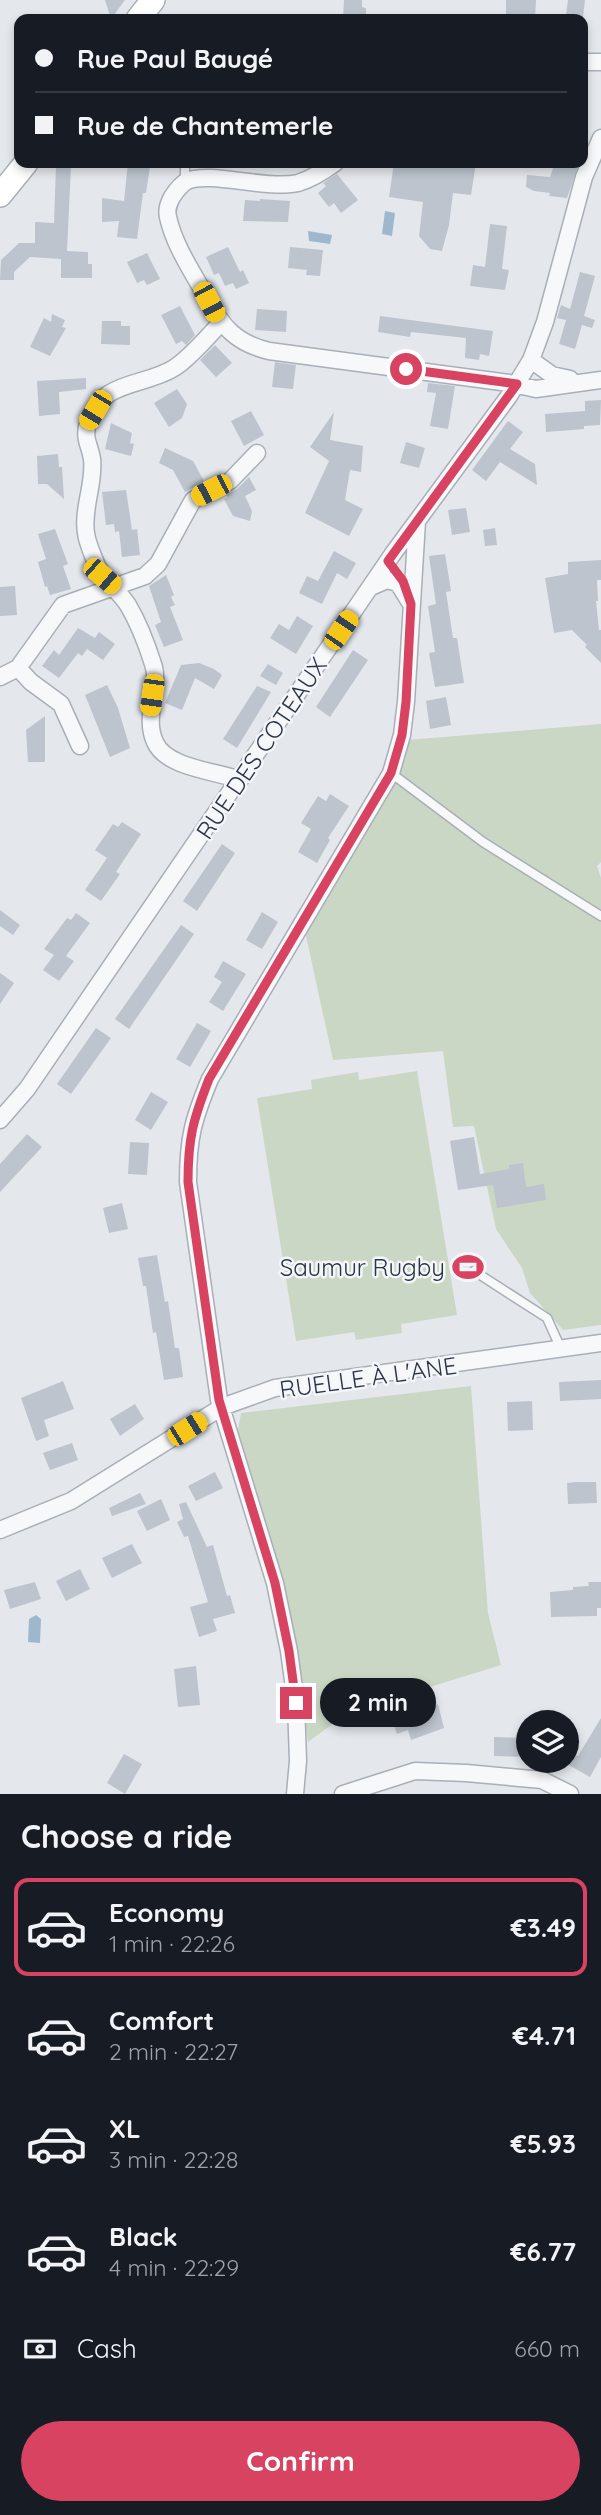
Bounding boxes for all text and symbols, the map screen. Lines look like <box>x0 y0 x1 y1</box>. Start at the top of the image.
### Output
text: Rue Paul Baugé <box>77 42 273 75</box>
text: Rue de Chantemerle <box>77 109 333 142</box>
car <box>190 279 229 325</box>
route start <box>390 353 422 385</box>
car <box>76 387 115 433</box>
car <box>188 471 235 509</box>
car <box>80 554 125 598</box>
car <box>321 607 362 653</box>
street label: RUE DES COTEAUX <box>189 651 333 845</box>
car <box>139 673 166 717</box>
sports icon: Saumur Rugby <box>451 1250 485 1284</box>
place label: Saumur Rugby <box>280 1252 445 1282</box>
street label: RUELLE À L'ANE <box>278 1350 458 1404</box>
car <box>164 1409 211 1449</box>
callout: 2 min <box>320 1678 436 1728</box>
route end <box>280 1687 312 1719</box>
text: 2 min <box>348 1688 408 1717</box>
map controls <box>516 1710 579 1773</box>
button: layers <box>516 1710 579 1773</box>
text: Choose a ride <box>21 1816 233 1856</box>
icon: car <box>25 1896 88 1959</box>
text: Economy <box>109 1896 224 1929</box>
text: €3.49 <box>511 1911 576 1944</box>
text: 1 min · 22:26 <box>109 1929 235 1958</box>
icon: car <box>25 2004 88 2067</box>
text: Comfort <box>109 2004 214 2037</box>
text: €4.71 <box>513 2019 576 2052</box>
text: 2 min · 22:27 <box>109 2037 238 2066</box>
icon: car <box>25 2112 88 2175</box>
text: XL <box>109 2112 141 2145</box>
text: €5.93 <box>511 2127 576 2160</box>
text: 3 min · 22:28 <box>109 2145 239 2174</box>
icon: car <box>25 2220 88 2283</box>
text: Black <box>109 2220 178 2253</box>
text: €6.77 <box>510 2235 576 2268</box>
text: 4 min · 22:29 <box>109 2253 239 2282</box>
icon: cash <box>21 2330 59 2368</box>
text: Cash <box>77 2332 137 2365</box>
text: 660 m <box>514 2334 580 2363</box>
button: Confirm <box>21 2421 580 2501</box>

